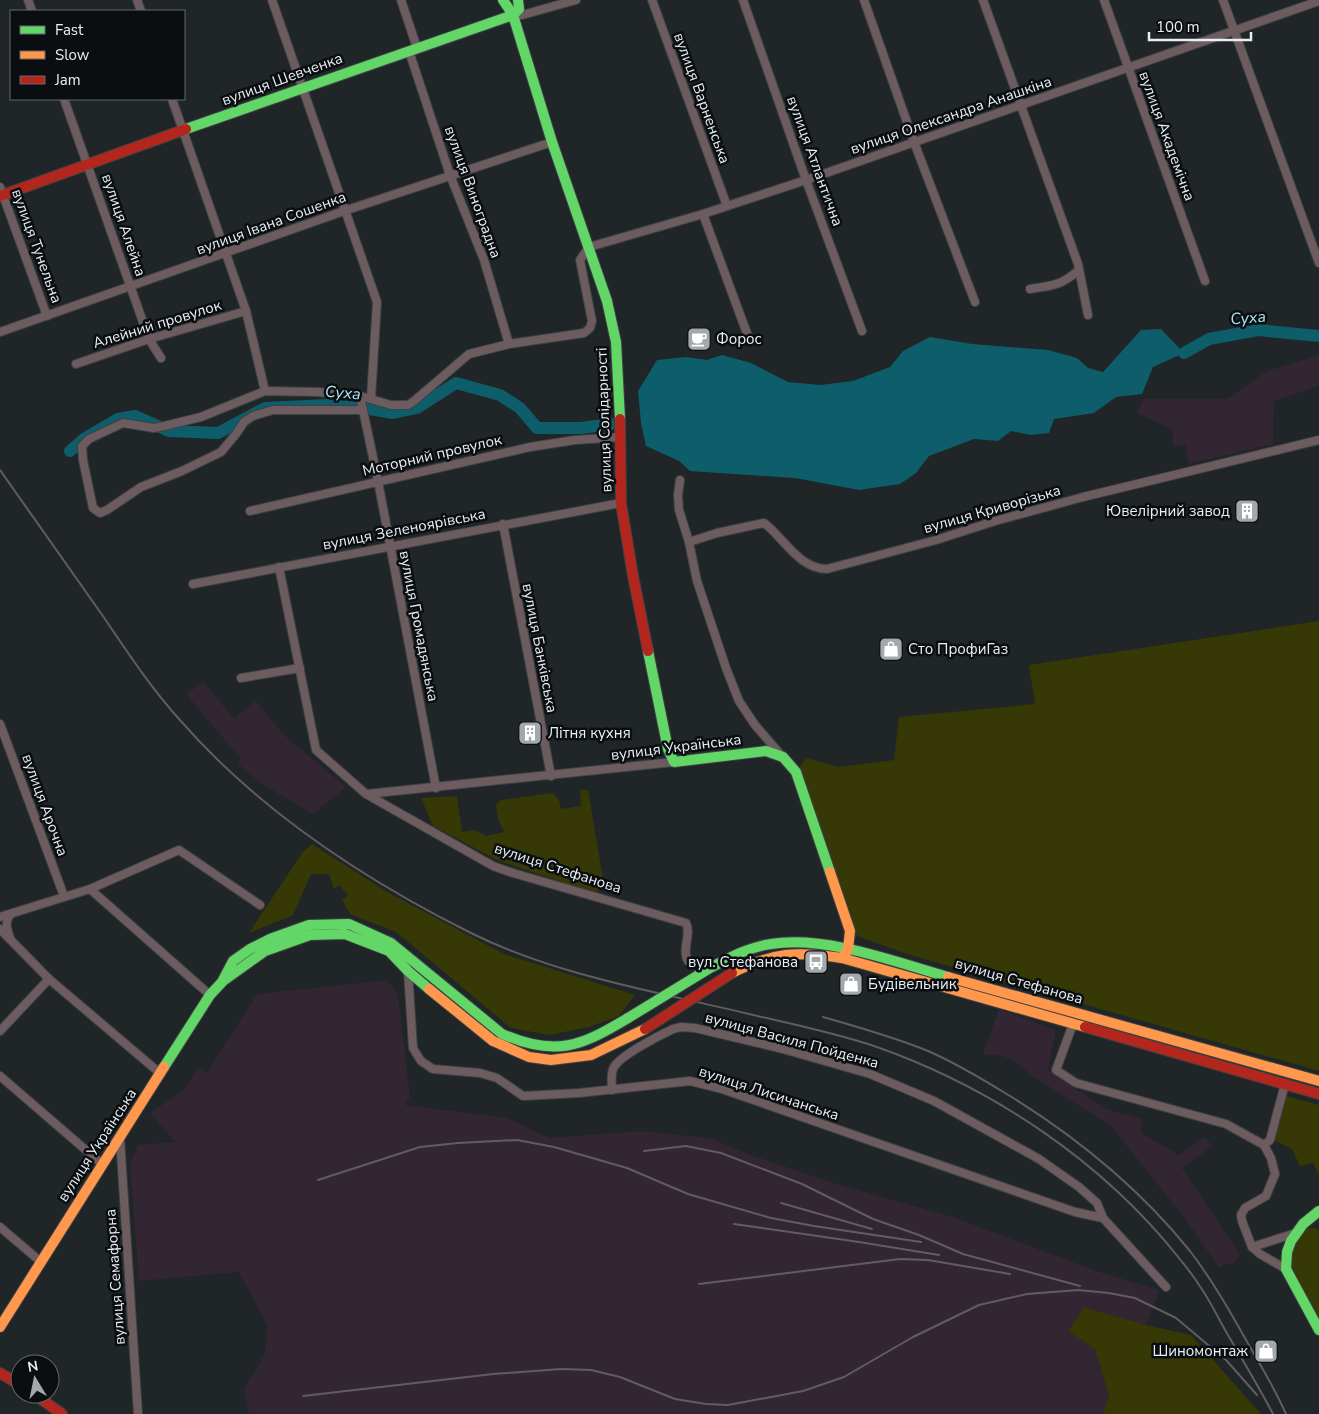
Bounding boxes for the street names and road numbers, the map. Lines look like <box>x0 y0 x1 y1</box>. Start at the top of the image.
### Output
street label: вулиця Варненська <box>669 30 735 166</box>
street label: вулиця Шевченка <box>219 48 345 110</box>
street label: вулиця Академічна <box>1134 68 1200 204</box>
street label: вулиця Олександра Анашкіна <box>848 71 1054 159</box>
street label: вулиця Атлантична <box>782 93 848 229</box>
street label: вулиця Виноградна <box>440 123 506 261</box>
street label: вулиця Алейна <box>97 171 151 279</box>
street label: вулиця Тунельна <box>7 186 67 306</box>
street label: вулиця Івана Сошенка <box>193 187 349 259</box>
street label: Алейний провулок <box>90 295 224 353</box>
street label: вулиця Солідарності <box>591 347 617 493</box>
street label: Моторний провулок <box>360 429 504 481</box>
street label: вулиця Криворізька <box>921 480 1063 538</box>
street label: вулиця Зеленоярівська <box>321 503 487 555</box>
street label: вулиця Громадянська <box>395 549 443 703</box>
street label: вулиця Банківська <box>518 582 562 714</box>
street label: вулиця Українська <box>610 729 742 765</box>
street label: вулиця Арочна <box>17 751 73 859</box>
street label: вулиця Стефанова <box>492 838 624 898</box>
street label: вулиця Стефанова <box>953 953 1085 1009</box>
street label: вулиця Василя Пойденка <box>703 1007 881 1073</box>
street label: вулиця Лисичанська <box>697 1061 841 1125</box>
street label: вулиця Українська <box>53 1085 141 1205</box>
street label: вулиця Семафорна <box>100 1208 130 1346</box>

